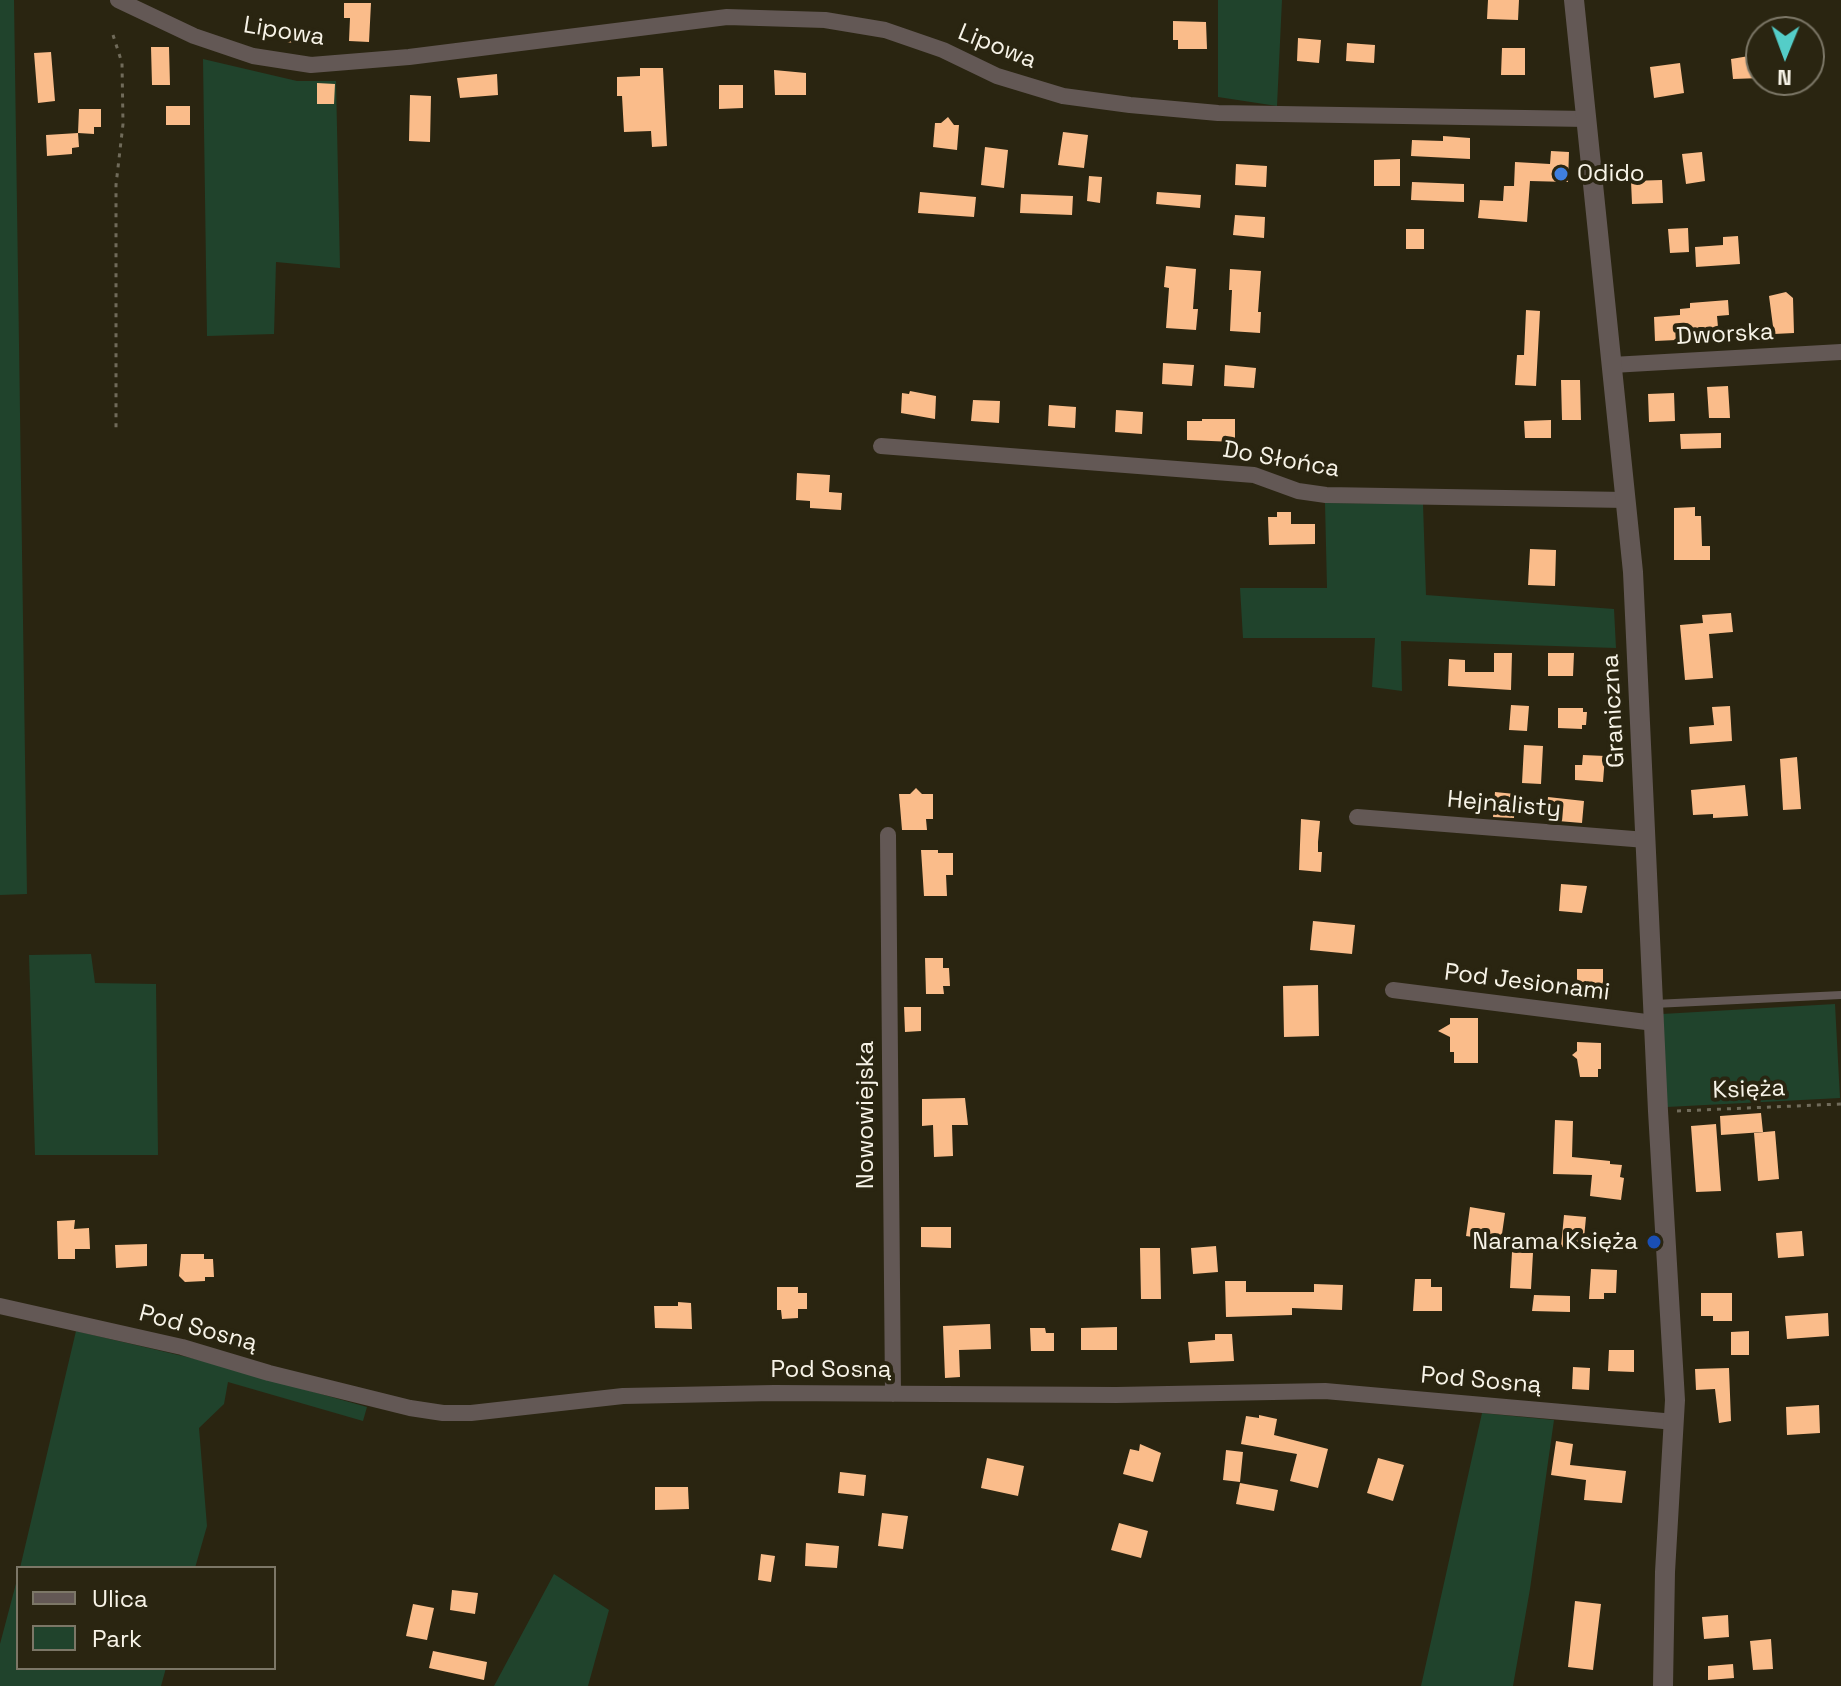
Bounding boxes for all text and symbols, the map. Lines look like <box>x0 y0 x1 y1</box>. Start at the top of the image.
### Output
street label: Lipowa <box>241 11 327 53</box>
north arrow <box>1745 16 1825 96</box>
street label: Lipowa <box>954 18 1040 76</box>
text: N <box>1777 64 1792 92</box>
place label: Odido <box>1577 160 1645 188</box>
marker: Odido <box>1552 165 1570 183</box>
street label: Dworska <box>1675 318 1775 352</box>
street label: Do Słońca <box>1220 436 1342 484</box>
street label: Graniczna <box>1597 653 1631 769</box>
street label: Hejnalisty <box>1446 786 1562 824</box>
street label: Pod Jesionami <box>1443 959 1611 1007</box>
street label: Nowowiejska <box>852 1041 880 1189</box>
street label: Księża <box>1712 1074 1786 1106</box>
place label: Narama Księża <box>1472 1228 1638 1256</box>
marker: Narama Księża <box>1645 1233 1663 1251</box>
street label: Pod Sosną <box>136 1299 260 1359</box>
street label: Pod Sosną <box>770 1356 892 1384</box>
street label: Pod Sosną <box>1419 1361 1543 1401</box>
legend <box>16 1566 276 1670</box>
text: Ulica <box>92 1583 148 1614</box>
text: Park <box>92 1623 142 1654</box>

